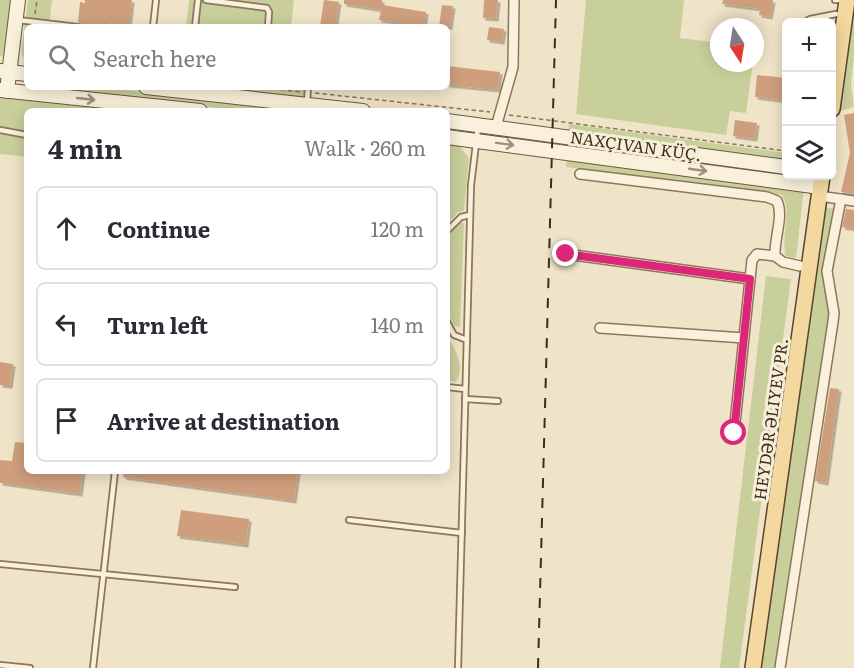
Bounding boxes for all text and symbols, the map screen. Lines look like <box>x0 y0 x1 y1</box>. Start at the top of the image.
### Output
north arrow <box>710 18 764 72</box>
map controls <box>782 18 836 180</box>
button: + <box>782 18 836 72</box>
search box <box>24 24 450 90</box>
icon: search <box>45 41 78 74</box>
text: Search here <box>93 41 216 74</box>
button: − <box>782 72 836 126</box>
one-way arrow <box>76 94 96 105</box>
street label: NAXÇIVAN KÜÇ. <box>569 124 703 166</box>
button: layers <box>782 126 836 180</box>
text: 4 min <box>48 128 122 167</box>
text: Walk · 260 m <box>304 132 426 162</box>
one-way arrow <box>495 139 514 150</box>
one-way arrow <box>688 165 708 176</box>
icon: ahead <box>50 212 83 245</box>
text: Continue <box>107 212 210 245</box>
text: 120 m <box>371 213 424 243</box>
route end <box>552 240 578 266</box>
icon: left <box>50 308 83 341</box>
text: Turn left <box>107 308 208 341</box>
text: 140 m <box>371 309 424 339</box>
street label: HEYDƏR ƏLIYEV PR. <box>747 336 793 502</box>
icon: arrive <box>50 404 83 437</box>
text: Arrive at destination <box>107 404 340 437</box>
route start <box>720 419 746 445</box>

